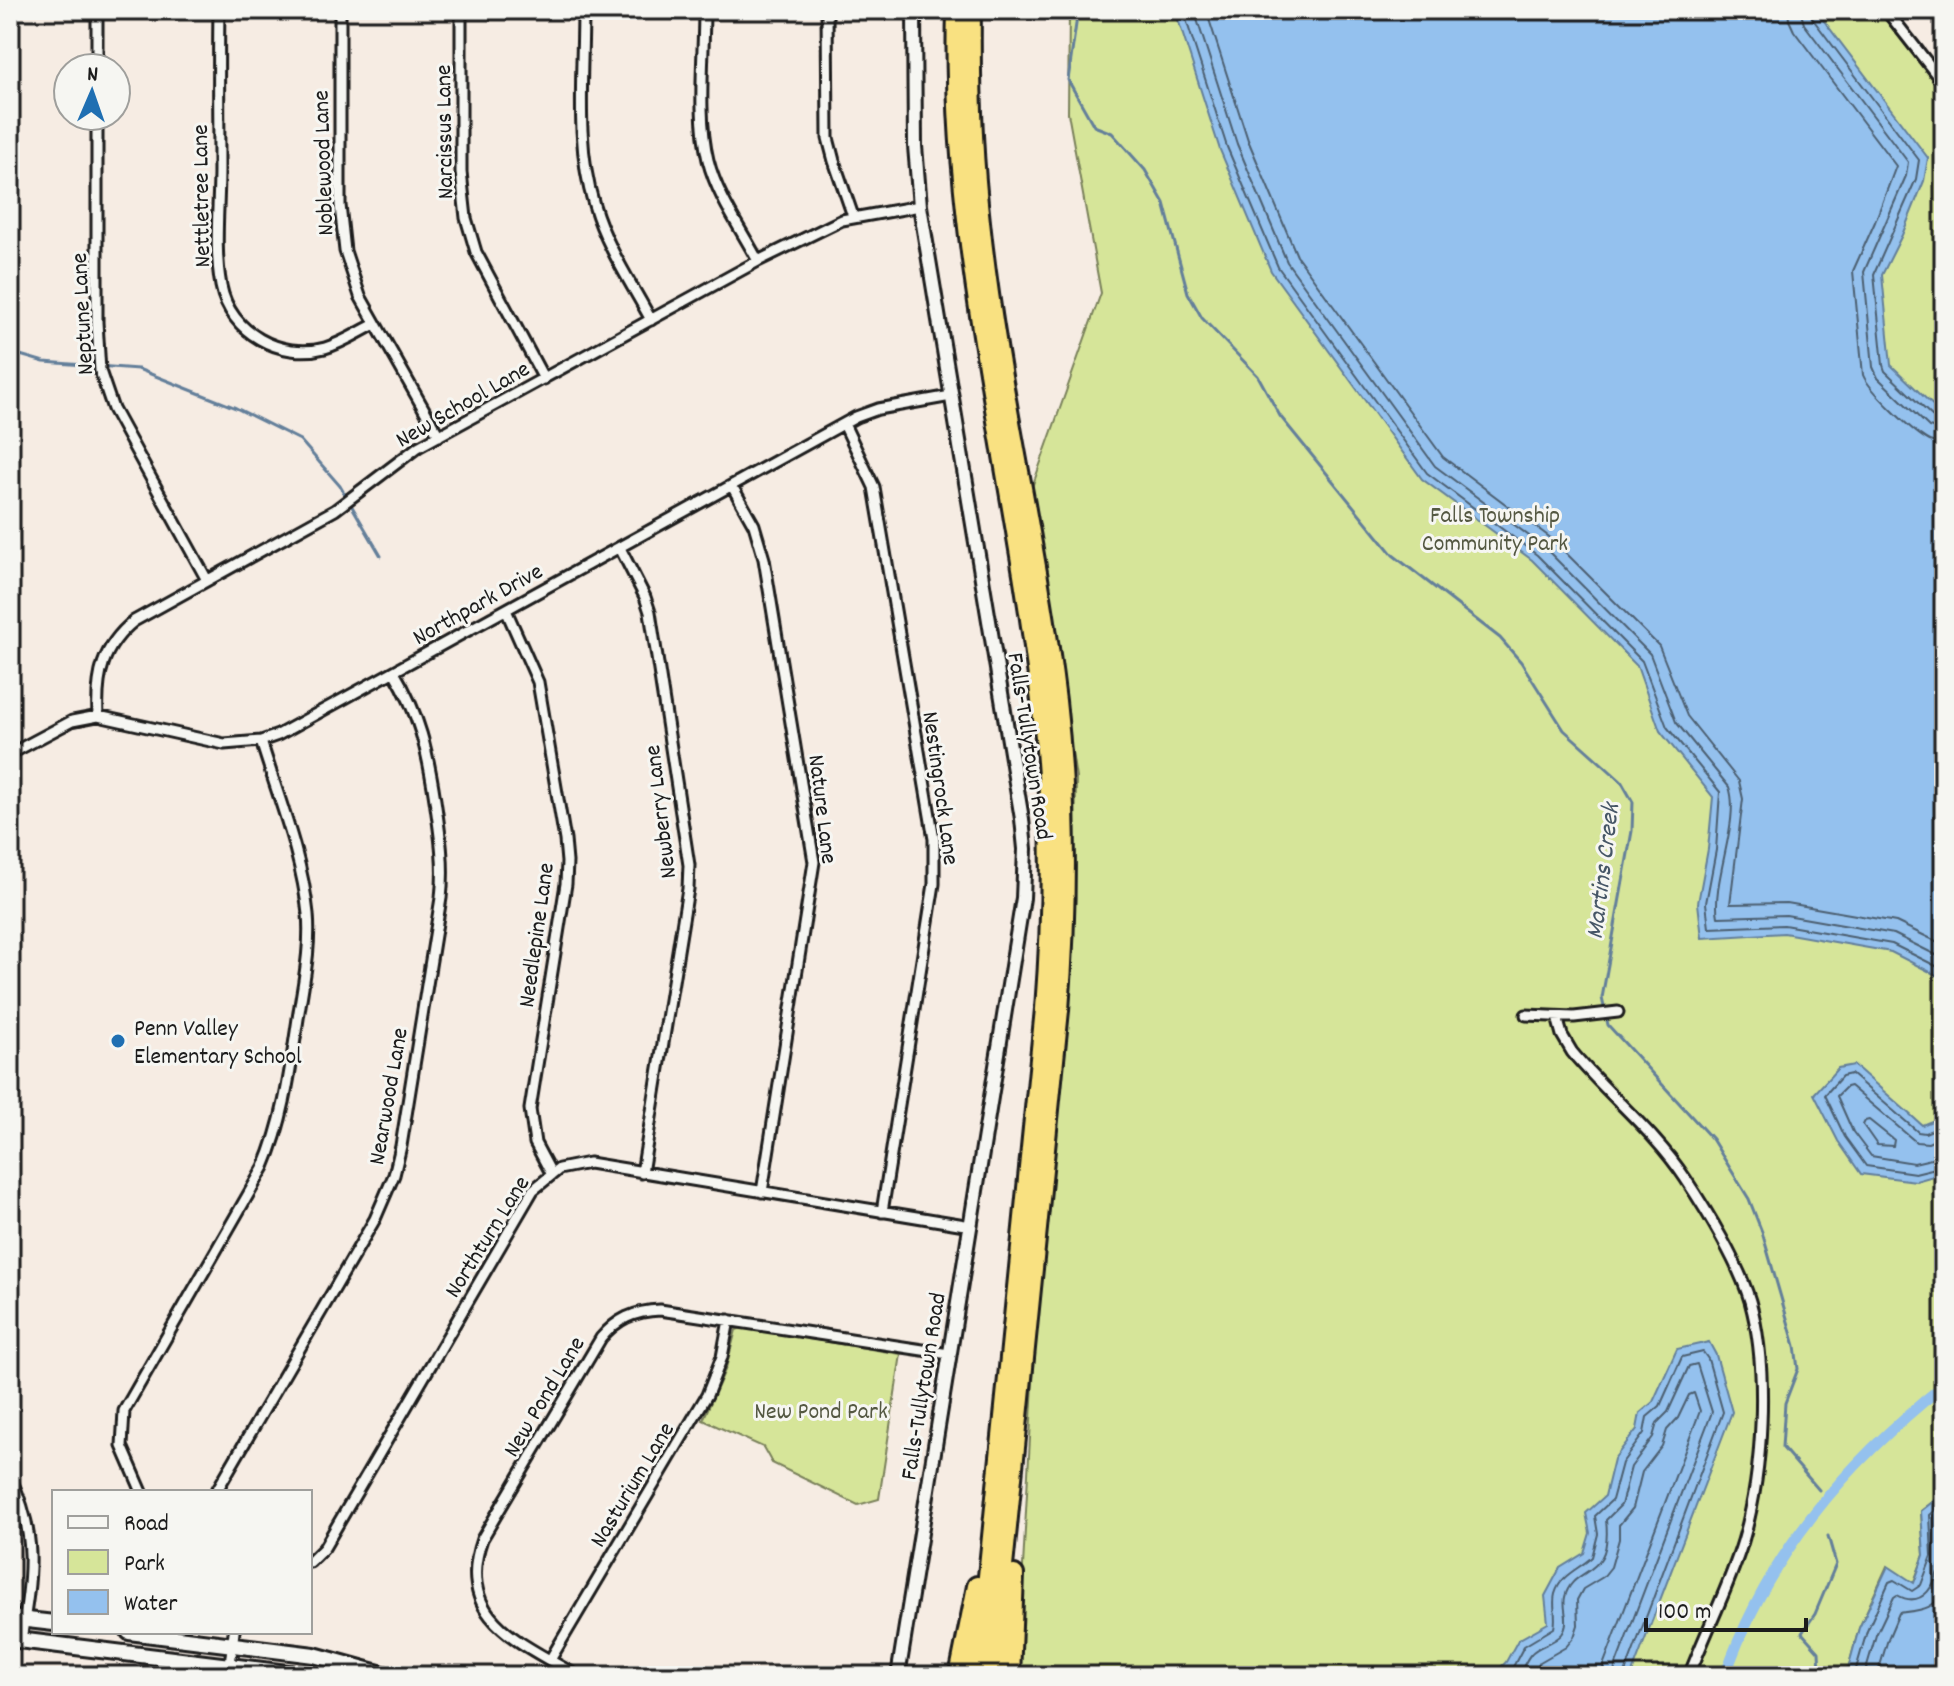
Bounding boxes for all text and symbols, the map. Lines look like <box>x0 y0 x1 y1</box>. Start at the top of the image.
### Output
north arrow <box>52 52 132 132</box>
text: N <box>87 60 99 91</box>
street label: Narcissus Lane <box>428 64 464 200</box>
street label: Noblewood Lane <box>305 90 345 236</box>
street label: Nettletree Lane <box>185 124 221 268</box>
street label: Neptune Lane <box>64 252 104 376</box>
street label: New School Lane <box>390 353 537 458</box>
park label: Falls Township Community Park <box>1422 500 1568 562</box>
street label: Northpark Drive <box>407 556 550 655</box>
street label: Falls-Tullytown Road <box>996 650 1060 843</box>
street label: Nestingrock Lane <box>911 709 967 867</box>
street label: Newberry Lane <box>637 743 687 880</box>
street label: Nature Lane <box>797 753 845 866</box>
water label: Martins Creek <box>1578 799 1631 941</box>
street label: Needlepine Lane <box>511 861 565 1010</box>
place label: Penn Valley Elementary School <box>134 1013 302 1075</box>
street label: Nearwood Lane <box>361 1025 419 1168</box>
marker: Penn Valley Elementary School <box>109 1032 127 1050</box>
street label: Northturn Lane <box>437 1170 540 1305</box>
street label: Falls-Tullytown Road <box>893 1290 957 1483</box>
street label: New Pond Lane <box>496 1331 595 1464</box>
park label: New Pond Park <box>754 1396 888 1430</box>
street label: Nasturium Lane <box>583 1416 684 1555</box>
legend <box>52 1490 312 1634</box>
text: Road <box>124 1508 169 1542</box>
text: Park <box>124 1548 165 1582</box>
scale bar <box>1646 1582 1806 1632</box>
text: Water <box>124 1588 177 1622</box>
text: 100 m <box>1658 1596 1711 1630</box>

